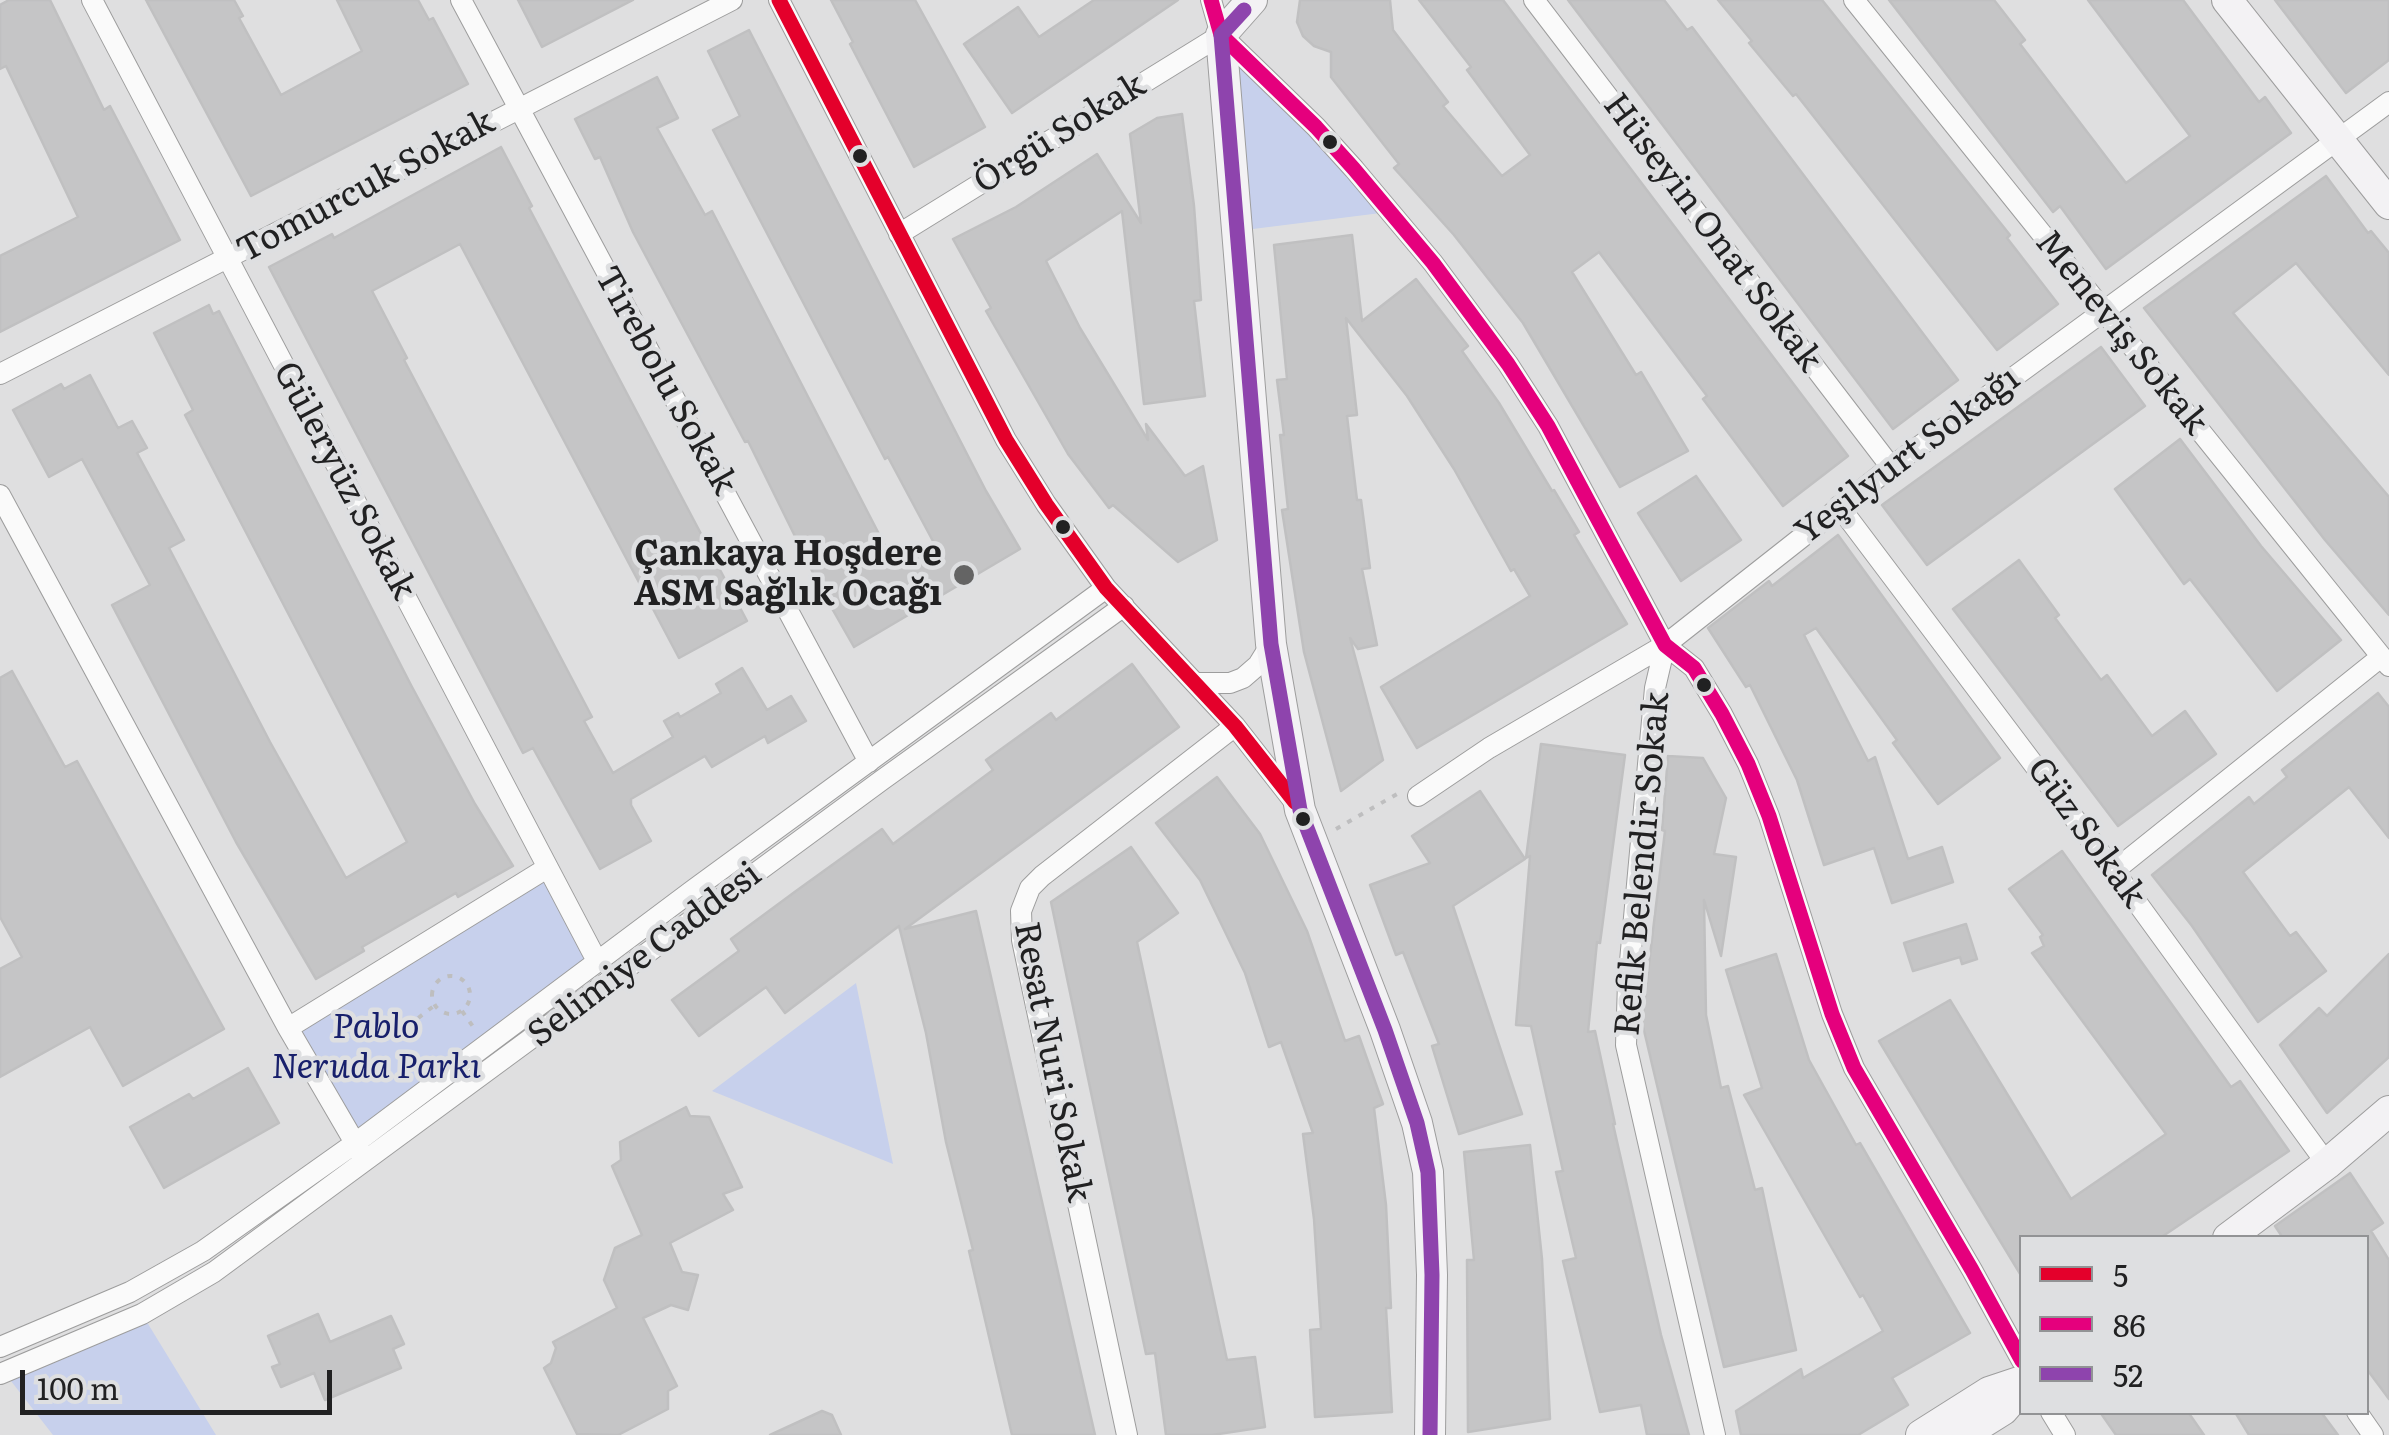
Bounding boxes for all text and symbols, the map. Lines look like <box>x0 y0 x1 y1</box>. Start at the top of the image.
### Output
street label: Örgü Sokak <box>966 65 1154 203</box>
street label: Hüseyin Onat Sokak <box>1594 86 1830 380</box>
street label: Tomurcuk Sokak <box>230 101 502 273</box>
unlabelled marker <box>1320 132 1340 152</box>
unlabelled marker <box>850 146 870 166</box>
street label: Meneviş Sokak <box>2026 222 2216 444</box>
street label: Tirebolu Sokak <box>585 260 745 502</box>
street label: Güleryüz Sokak <box>264 355 424 607</box>
street label: Yeşilyurt Sokağı <box>1788 358 2028 554</box>
unlabelled marker <box>1053 517 1073 537</box>
place label: Çankaya Hoşdere ASM Sağlık Ocağı <box>634 534 942 616</box>
marker: Çankaya Hoşdere ASM Sağlık Ocağı <box>951 562 977 588</box>
unlabelled marker <box>1694 675 1714 695</box>
street label: Refik Belendir Sokak <box>1607 690 1679 1038</box>
street label: Güz Sokak <box>2018 750 2154 916</box>
unlabelled marker <box>1293 809 1313 829</box>
street label: Selimiye Caddesi <box>520 854 770 1056</box>
street label: Resat Nuri Sokak <box>1004 918 1100 1206</box>
park label: Pablo Neruda Parkı <box>271 1007 481 1089</box>
legend <box>2019 1235 2369 1415</box>
text: 5 <box>2113 1252 2128 1296</box>
text: 86 <box>2113 1302 2146 1346</box>
scale bar <box>25 1350 338 1412</box>
text: 52 <box>2113 1352 2143 1396</box>
text: 100 m <box>37 1365 119 1409</box>

